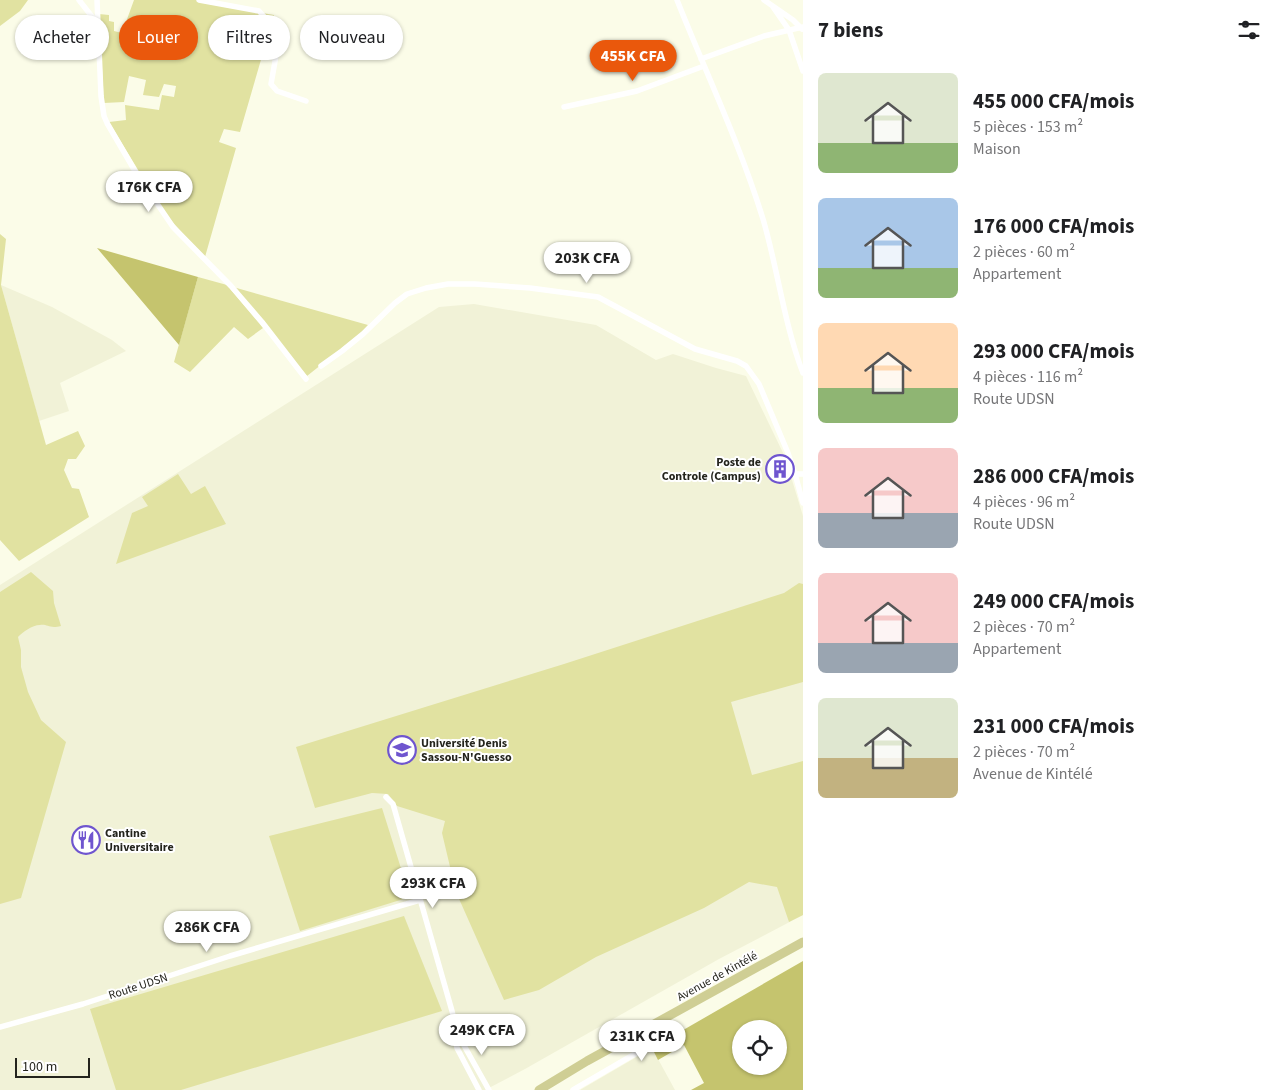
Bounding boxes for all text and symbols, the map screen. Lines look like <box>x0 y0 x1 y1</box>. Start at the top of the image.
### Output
chip: Acheter <box>15 15 109 60</box>
chip: Louer <box>119 15 198 60</box>
chip: Filtres <box>208 15 290 60</box>
chip: Nouveau <box>300 15 403 60</box>
text: 7 biens <box>818 15 883 45</box>
icon: filters <box>1235 16 1263 44</box>
pin: 455K CFA <box>581 39 685 82</box>
text: 455K CFA <box>601 45 665 67</box>
text: 455 000 CFA/mois <box>973 86 1134 116</box>
icon: home <box>858 93 918 153</box>
text: 5 pièces · 153 m² <box>973 116 1083 138</box>
text: Maison <box>973 138 1021 160</box>
pin: 176K CFA <box>97 170 201 213</box>
text: 176K CFA <box>117 176 181 198</box>
text: 176 000 CFA/mois <box>973 211 1134 241</box>
icon: home <box>858 218 918 278</box>
text: 2 pièces · 60 m² <box>973 241 1075 263</box>
pin: 203K CFA <box>535 242 639 284</box>
text: 203K CFA <box>555 247 619 269</box>
text: Appartement <box>973 263 1061 285</box>
text: 293 000 CFA/mois <box>973 336 1134 366</box>
icon: home <box>858 343 918 403</box>
text: 4 pièces · 116 m² <box>973 366 1083 388</box>
text: Route UDSN <box>973 388 1055 410</box>
place label: Poste de Controle (Campus) <box>662 454 761 485</box>
building icon: Poste de Controle (Campus) <box>765 454 795 484</box>
text: 286 000 CFA/mois <box>973 461 1134 491</box>
icon: home <box>858 468 918 528</box>
text: 4 pièces · 96 m² <box>973 491 1075 513</box>
text: Route UDSN <box>973 513 1055 535</box>
text: 249 000 CFA/mois <box>973 586 1134 616</box>
icon: home <box>858 593 918 653</box>
text: 2 pièces · 70 m² <box>973 616 1075 638</box>
text: Appartement <box>973 638 1061 660</box>
text: 231 000 CFA/mois <box>973 711 1134 741</box>
icon: home <box>858 718 918 778</box>
school or university icon: Université Denis Sassou-N'Guesso <box>387 735 417 765</box>
place label: Université Denis Sassou-N'Guesso <box>421 735 512 766</box>
text: 2 pièces · 70 m² <box>973 741 1075 763</box>
text: Avenue de Kintélé <box>973 763 1093 785</box>
restaurant icon: Cantine Universitaire <box>71 825 101 855</box>
place label: Cantine Universitaire <box>105 825 174 856</box>
pin: 293K CFA <box>381 866 485 909</box>
text: 293K CFA <box>401 872 465 894</box>
pin: 286K CFA <box>155 910 259 953</box>
text: 286K CFA <box>175 916 239 938</box>
street label: Avenue de Kintélé <box>674 947 761 1006</box>
street label: Route UDSN <box>106 969 170 1004</box>
pin: 249K CFA <box>430 1014 534 1056</box>
text: 249K CFA <box>450 1019 514 1041</box>
pin: 231K CFA <box>590 1020 694 1062</box>
map controls <box>732 1020 787 1075</box>
button: locate <box>732 1020 787 1075</box>
text: 231K CFA <box>610 1025 674 1047</box>
scale bar <box>15 1055 90 1078</box>
text: 100 m <box>22 1057 57 1077</box>

